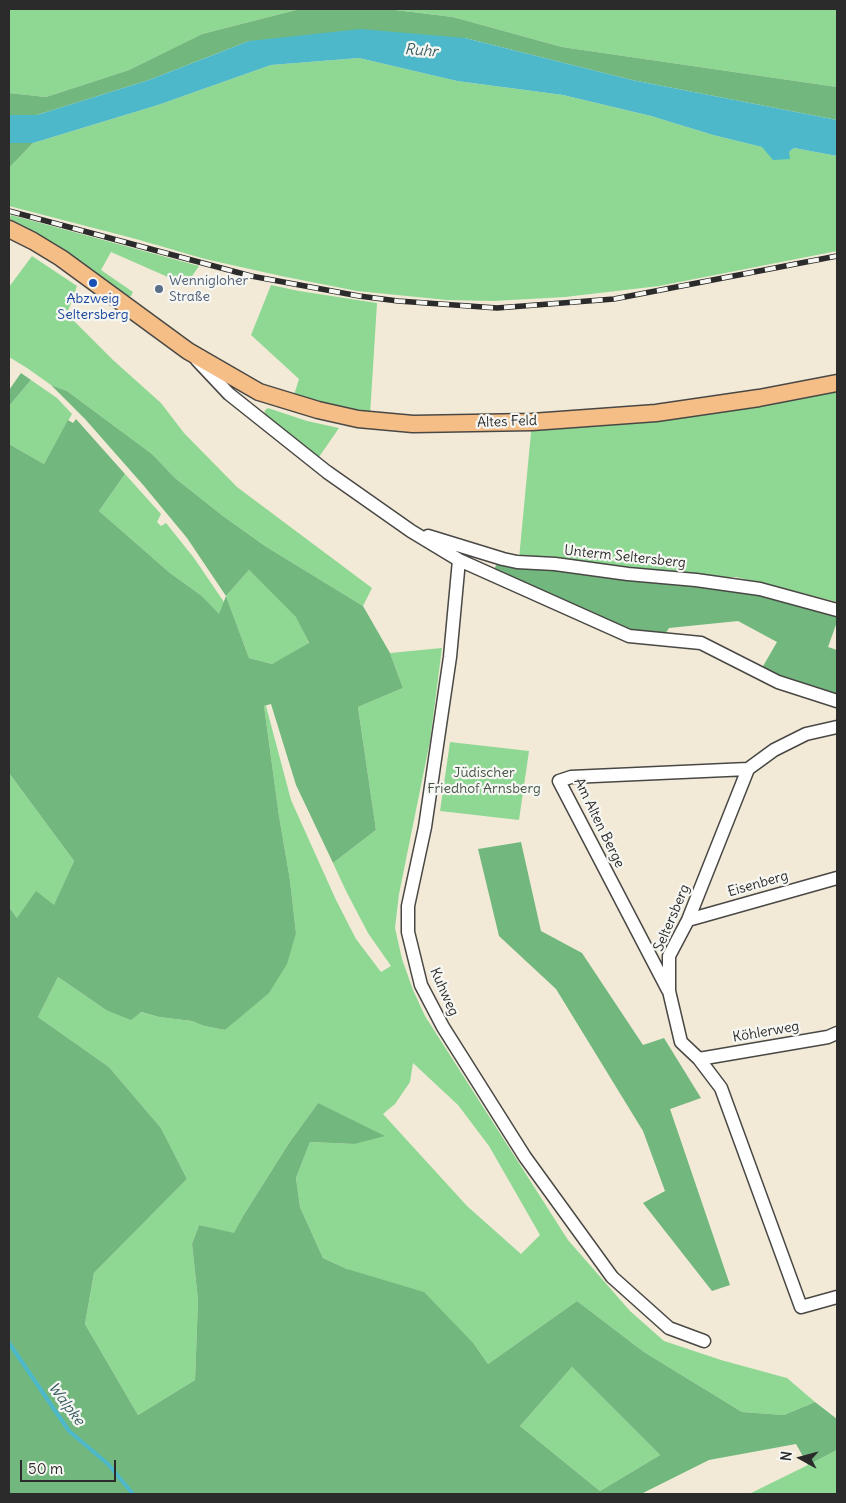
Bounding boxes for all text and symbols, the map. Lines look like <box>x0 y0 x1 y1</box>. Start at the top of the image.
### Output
water label: Ruhr <box>404 41 438 61</box>
place label: Wennigloher Straße <box>169 273 248 306</box>
marker: Abzweig Seltersberg <box>87 277 99 289</box>
marker: Wennigloher Straße <box>153 283 165 295</box>
place label: Abzweig Seltersberg <box>57 291 129 324</box>
street label: Altes Feld <box>477 413 537 431</box>
street label: Unterm Seltersberg <box>563 542 687 572</box>
park label: Jüdischer Friedhof Arnsberg <box>427 765 541 798</box>
street label: Am Alten Berge <box>570 775 628 871</box>
street label: Eisenberg <box>726 867 790 901</box>
street label: Seltersberg <box>650 882 694 954</box>
street label: Kuhweg <box>426 965 462 1019</box>
street label: Köhlerweg <box>731 1018 801 1046</box>
water label: Walpke <box>44 1379 88 1429</box>
north arrow <box>776 1433 826 1483</box>
scale bar <box>22 1450 119 1482</box>
text: N <box>777 1450 796 1462</box>
text: 50 m <box>28 1459 63 1478</box>

